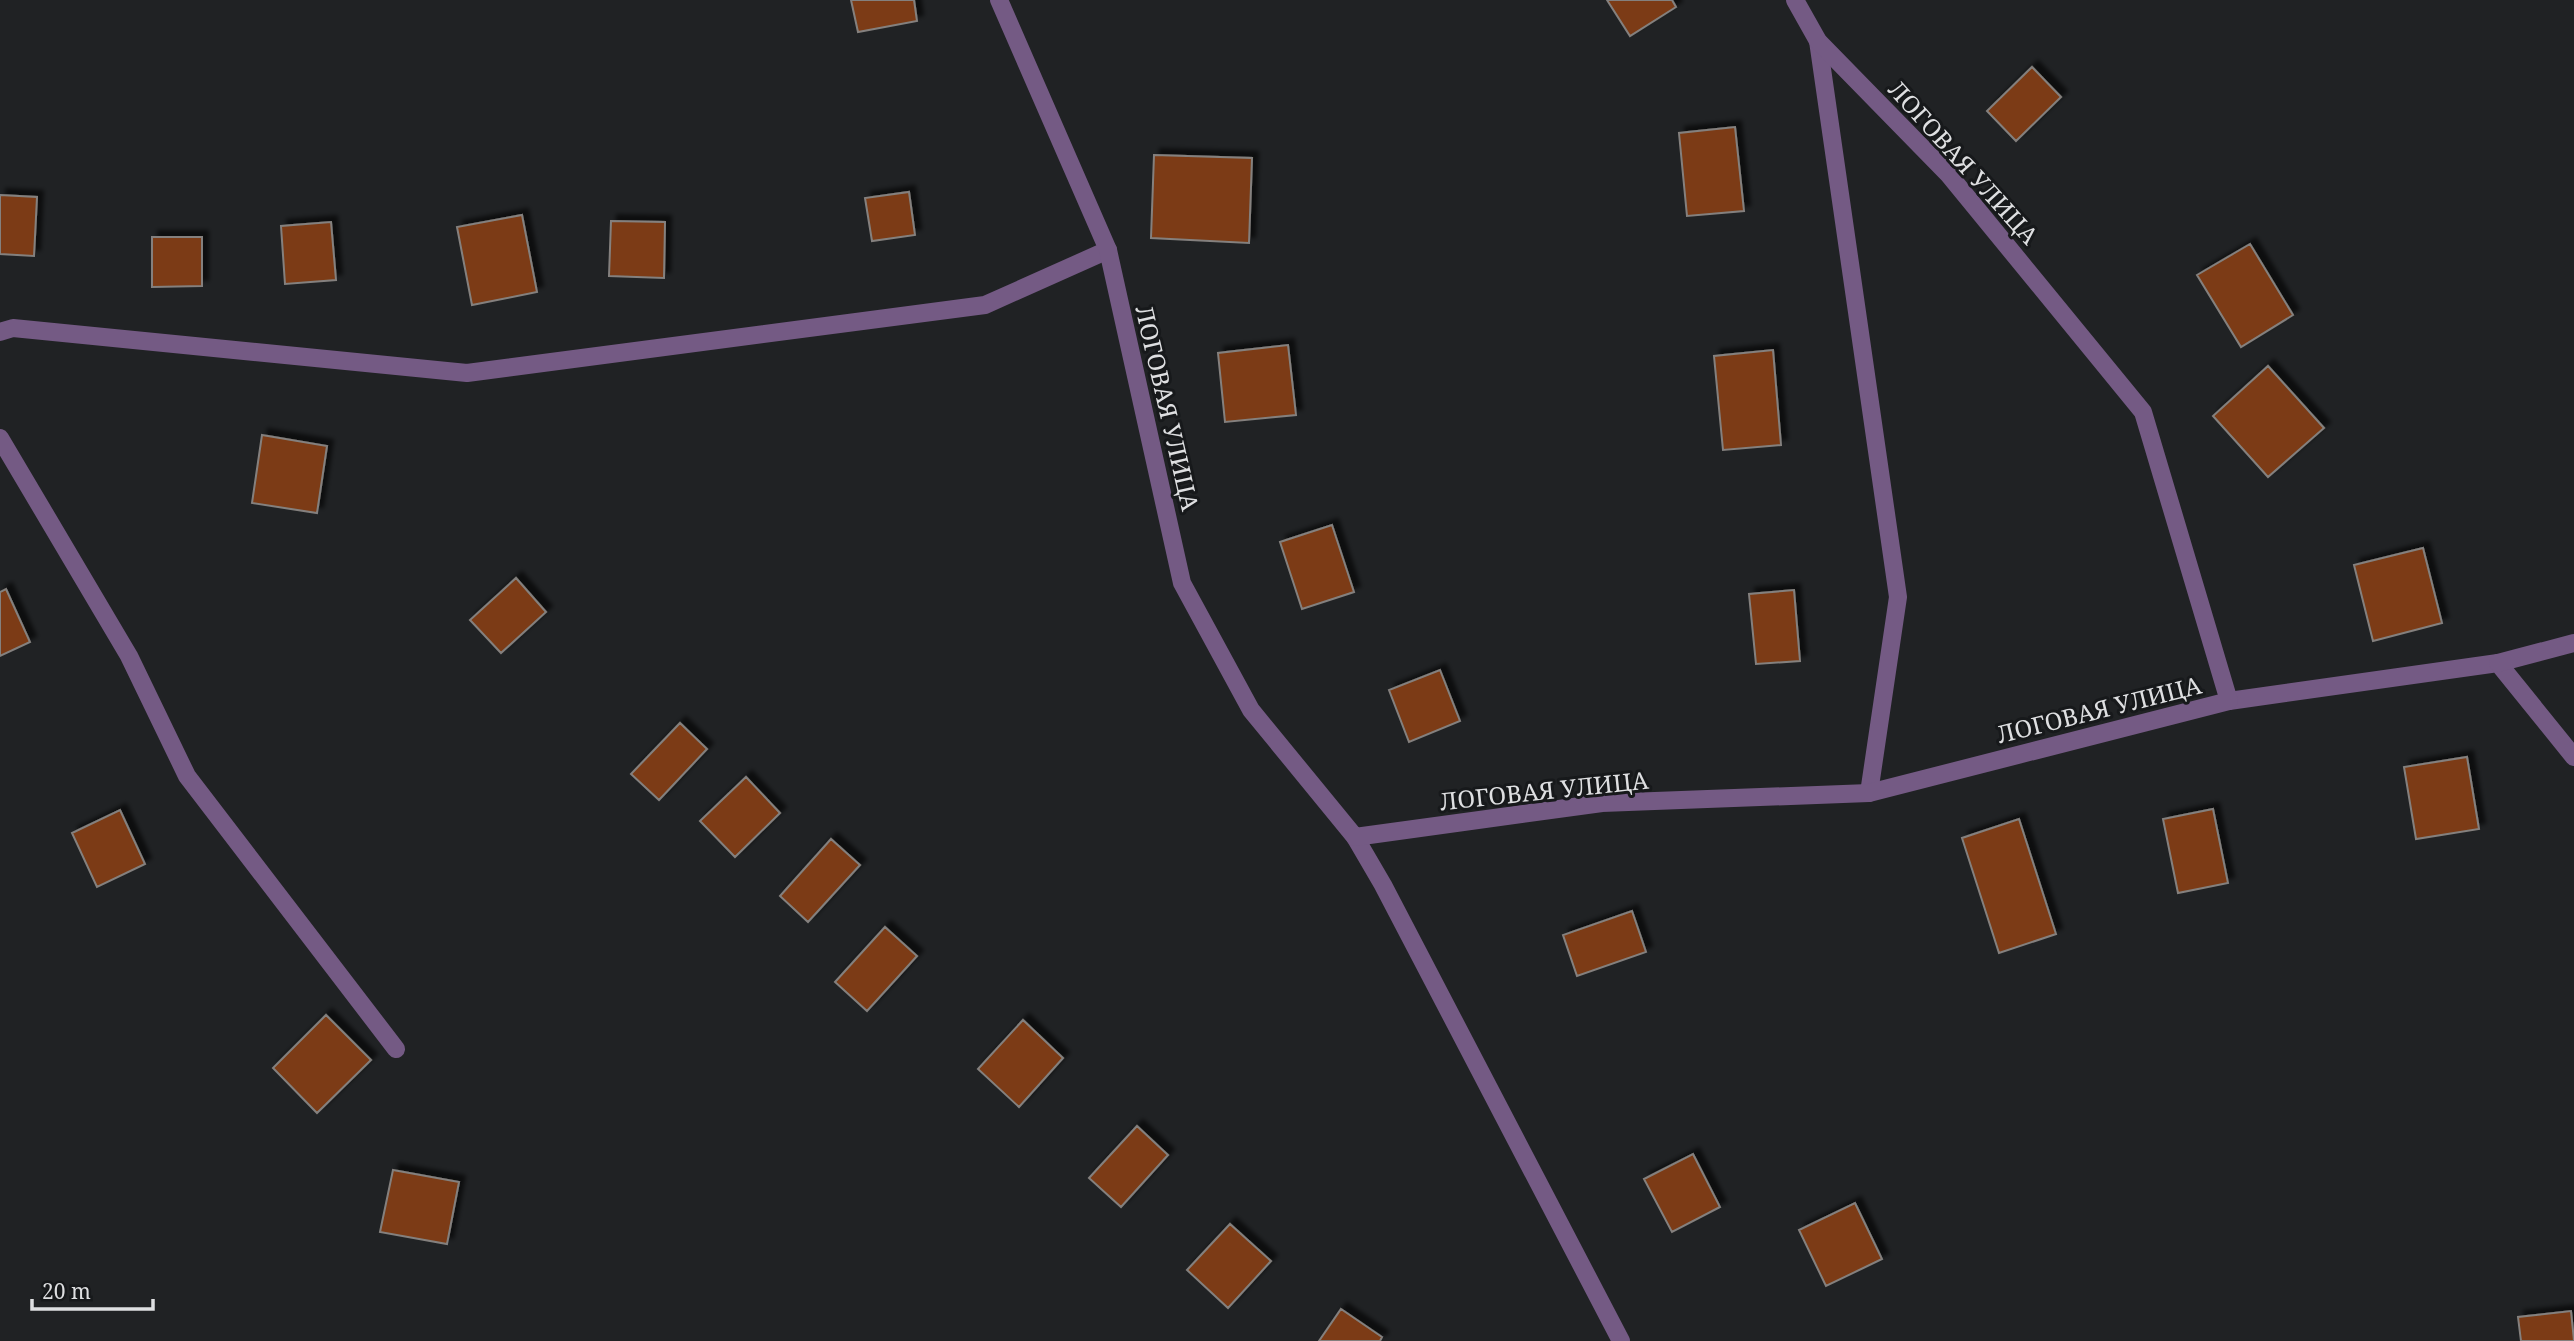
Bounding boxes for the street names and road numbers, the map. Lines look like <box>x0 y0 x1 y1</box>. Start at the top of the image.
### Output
street label: ЛОГОВАЯ УЛИЦА <box>1882 73 2046 251</box>
street label: ЛОГОВАЯ УЛИЦА <box>1128 302 1208 514</box>
street label: ЛОГОВАЯ УЛИЦА <box>1993 668 2205 750</box>
street label: ЛОГОВАЯ УЛИЦА <box>1438 763 1650 817</box>

